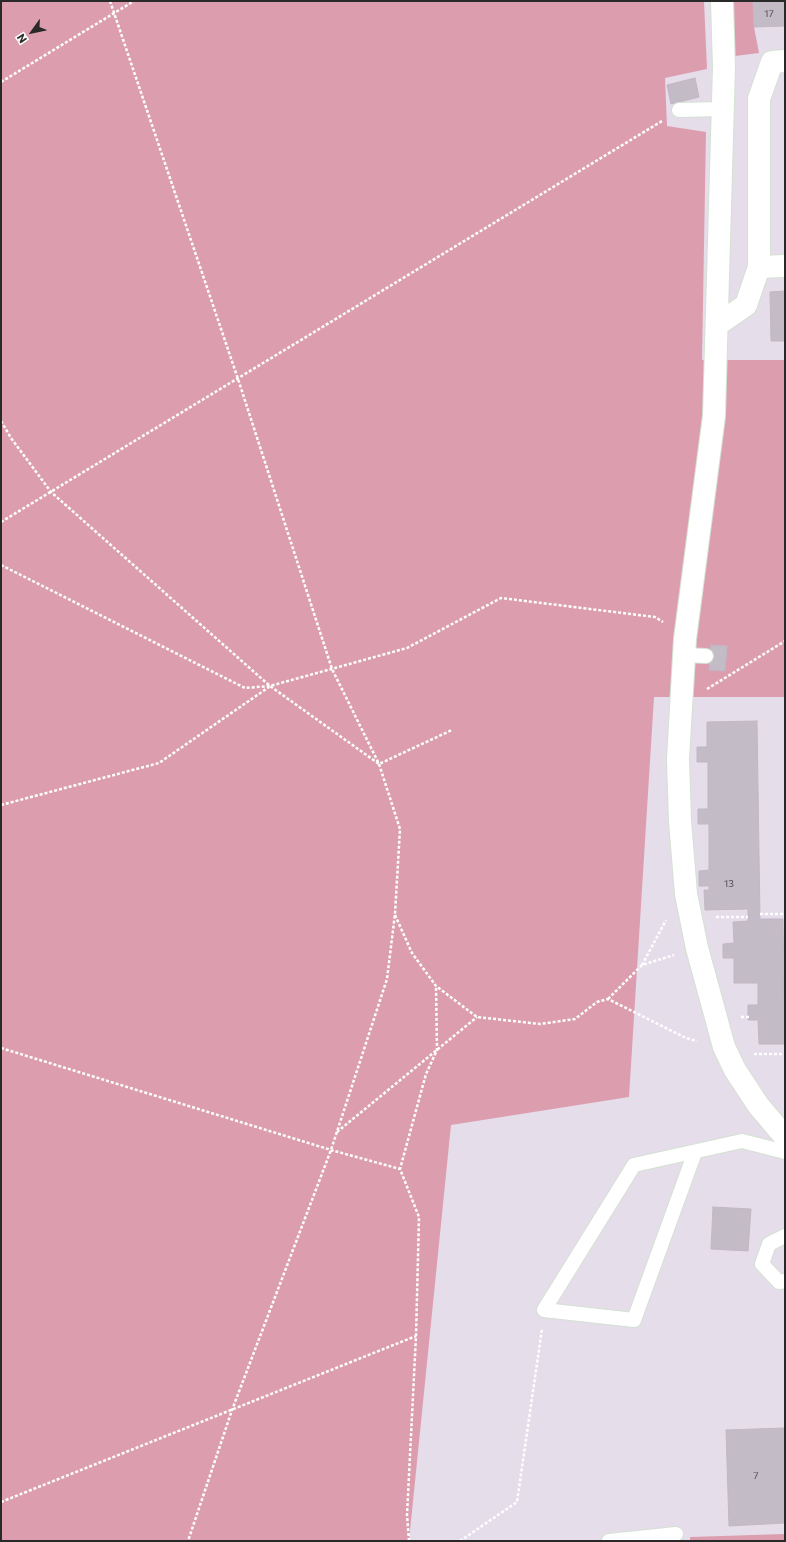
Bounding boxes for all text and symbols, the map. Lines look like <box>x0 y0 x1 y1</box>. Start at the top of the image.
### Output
house number: 17 <box>764 8 774 20</box>
north arrow <box>12 12 52 52</box>
text: N <box>14 32 29 46</box>
house number: 13 <box>724 878 734 890</box>
house number: 7 <box>753 1470 759 1482</box>

